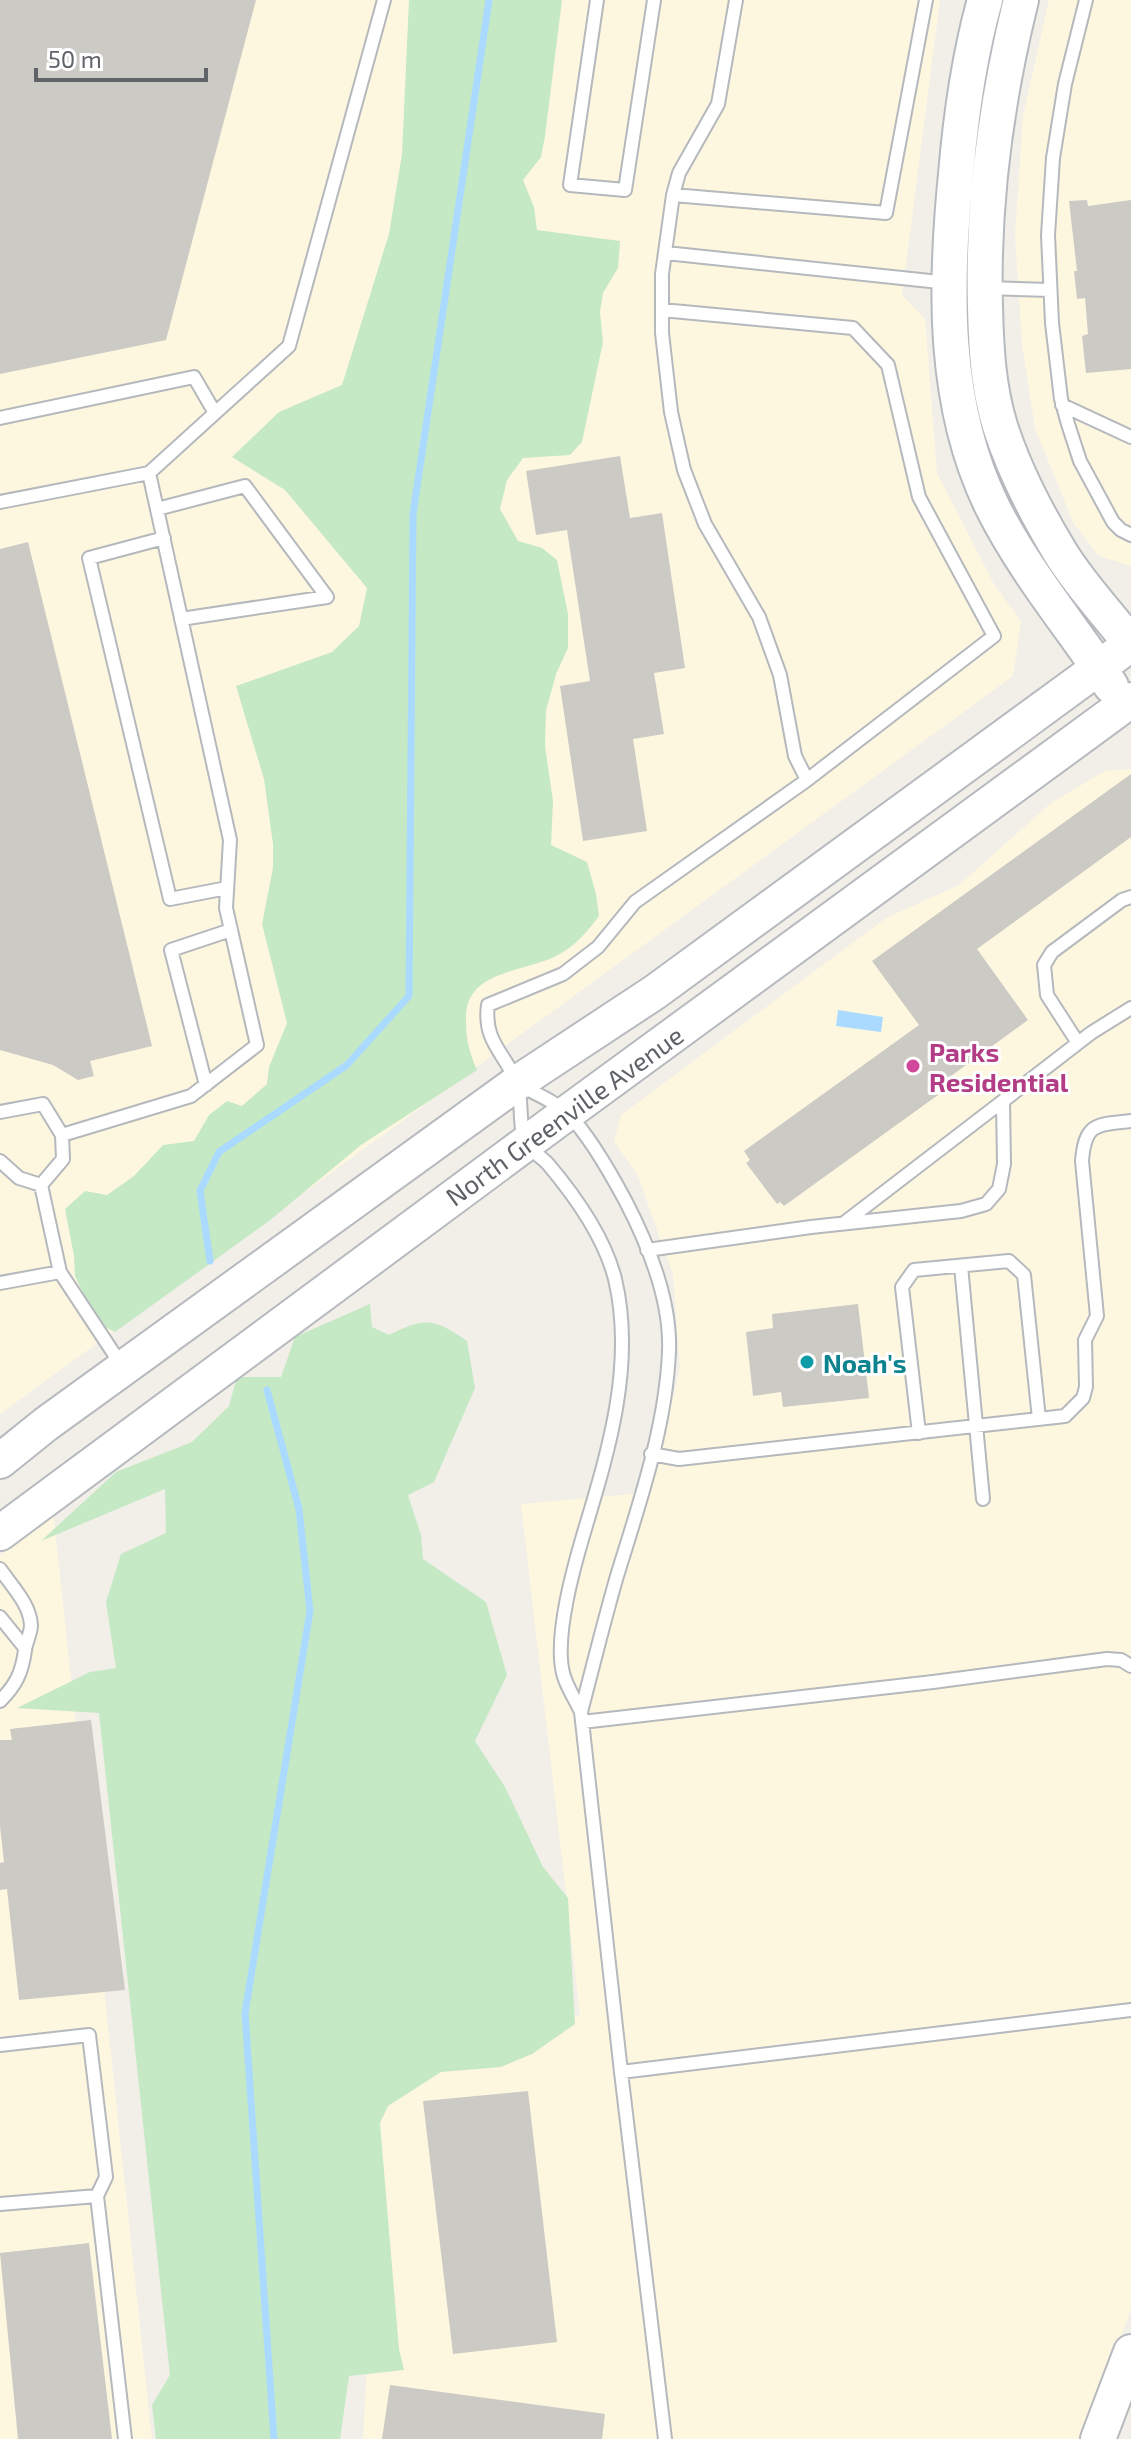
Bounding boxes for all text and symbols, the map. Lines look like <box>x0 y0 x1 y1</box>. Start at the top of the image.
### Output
scale bar <box>36 32 206 82</box>
text: 50 m <box>48 44 102 73</box>
street label: North Greenville Avenue <box>439 1018 689 1212</box>
place label: Parks Residential <box>929 1036 1069 1097</box>
marker: Parks Residential <box>904 1057 922 1075</box>
place label: Noah's <box>823 1347 907 1378</box>
marker: Noah's <box>798 1353 816 1371</box>

